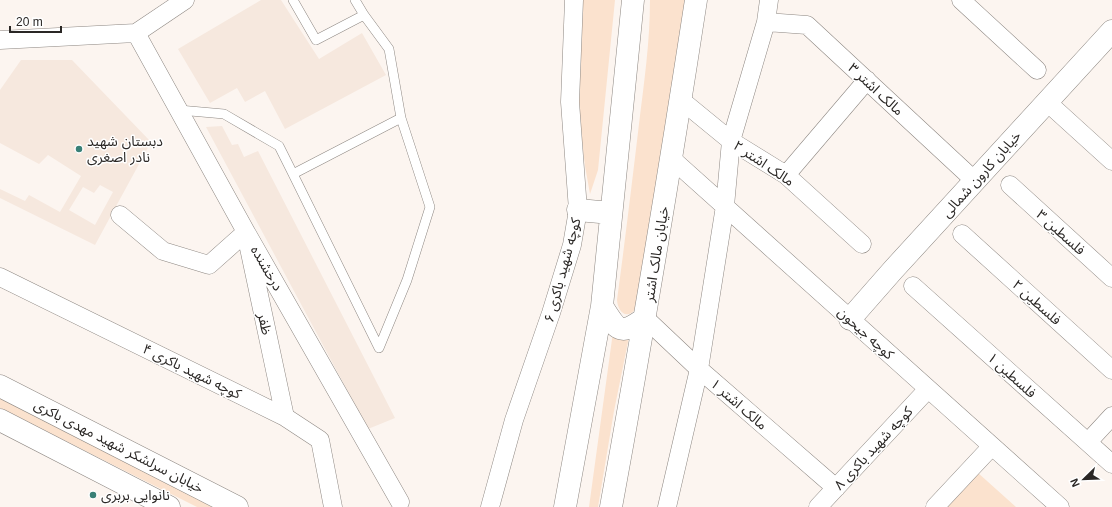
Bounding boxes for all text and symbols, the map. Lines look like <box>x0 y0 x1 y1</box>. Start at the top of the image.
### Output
scale bar <box>10 8 61 34</box>
text: 20 m <box>16 15 43 29</box>
street label: مالک اشتر ۳ <box>844 59 907 119</box>
street label: خیابان کارون شمالی <box>938 128 1025 221</box>
place label: دبستان شهید نادر اصغری <box>87 133 163 166</box>
street label: مالک اشتر ۲ <box>730 137 797 190</box>
marker: دبستان شهید نادر اصغری <box>74 144 84 154</box>
street label: خیابان مالک اشتر <box>640 205 672 304</box>
street label: فلسطین ۳ <box>1033 206 1089 259</box>
street label: کوچه شهید باکری ۶ <box>540 216 586 325</box>
street label: درخشنده <box>247 243 286 294</box>
street label: فلسطین ۲ <box>1009 276 1065 329</box>
street label: کوچه جیحون <box>833 304 897 364</box>
street label: ظفر <box>254 311 275 337</box>
street label: کوچه شهید باکری ۴ <box>139 340 244 404</box>
street label: فلسطین ۱ <box>984 349 1040 402</box>
street label: مالک اشتر ۱ <box>707 375 771 434</box>
street label: خیابان سرلشکر شهید مهدی باکری <box>31 396 206 497</box>
street label: کوچه شهید باکری ۸ <box>830 403 917 494</box>
north arrow <box>1064 459 1104 499</box>
text: N <box>1068 477 1082 489</box>
place label: نانوایی بربری <box>101 487 170 504</box>
marker: نانوایی بربری <box>88 490 98 500</box>

